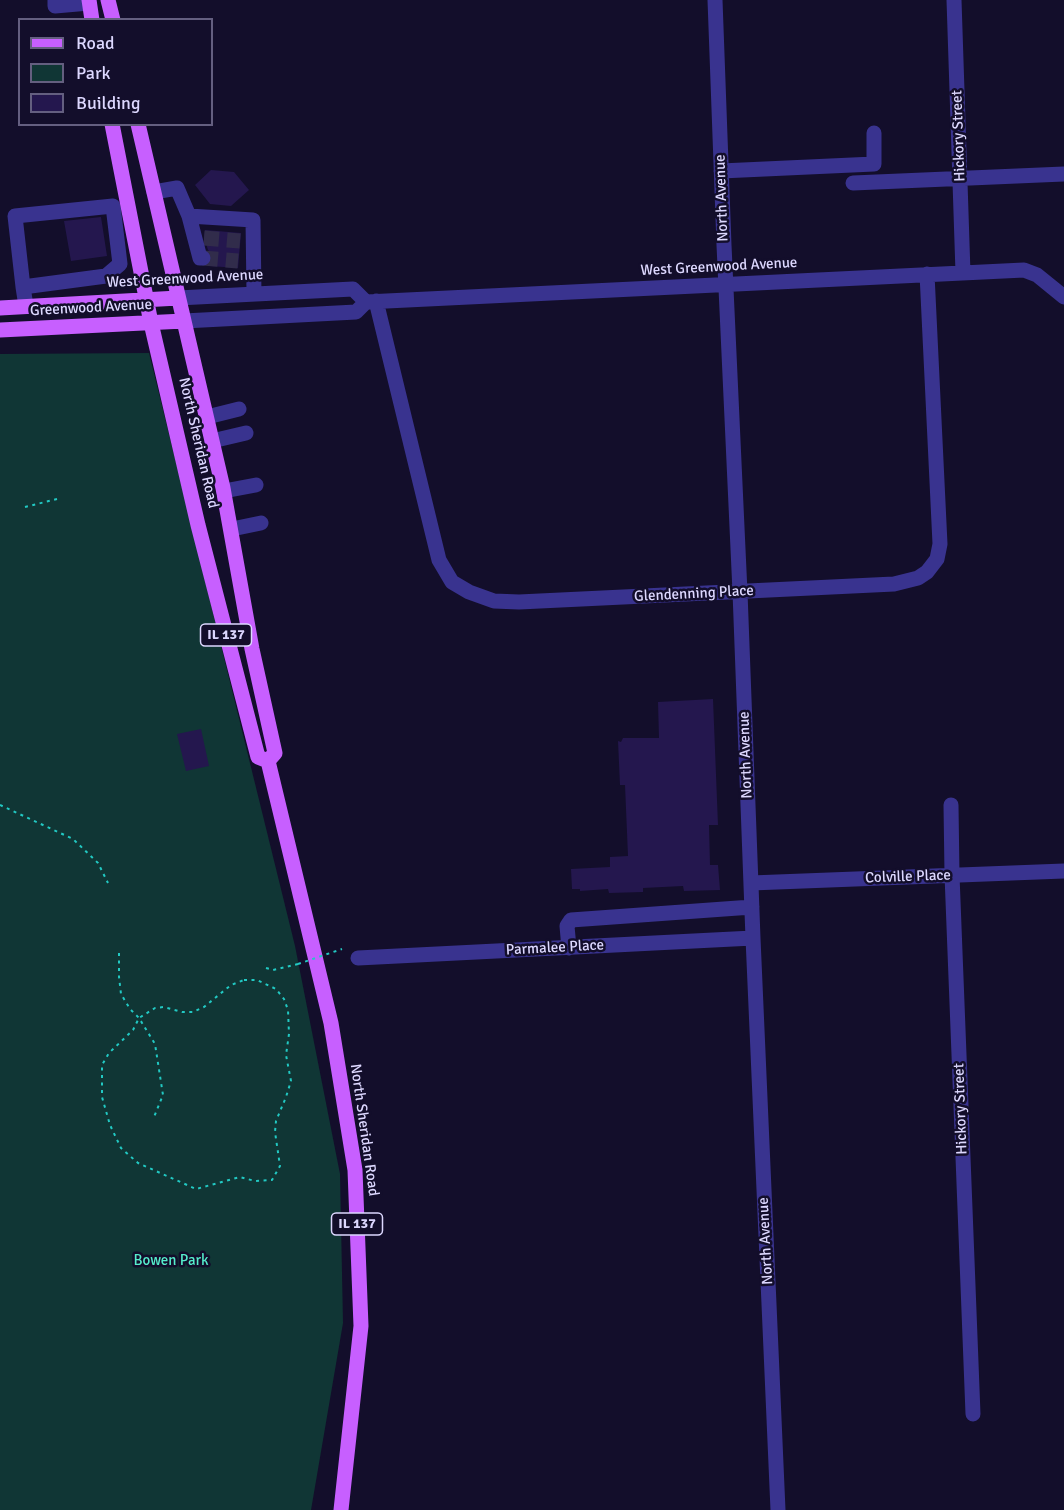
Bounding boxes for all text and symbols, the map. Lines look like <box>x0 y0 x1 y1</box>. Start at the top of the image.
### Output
legend <box>18 18 213 126</box>
text: Road <box>76 32 115 54</box>
text: Park <box>76 62 111 84</box>
street label: Hickory Street <box>948 90 970 182</box>
text: Building <box>76 92 140 114</box>
street label: North Avenue <box>711 154 733 242</box>
street label: West Greenwood Avenue <box>640 254 798 280</box>
street label: West Greenwood Avenue <box>106 266 264 292</box>
street label: Greenwood Avenue <box>29 296 153 320</box>
street label: North Sheridan Road <box>174 376 222 510</box>
street label: Glendenning Place <box>634 582 754 606</box>
road number: IL 137 <box>200 624 252 646</box>
street label: North Avenue <box>735 711 757 799</box>
street label: Colville Place <box>865 867 951 887</box>
street label: Parmalee Place <box>505 936 605 960</box>
street label: North Sheridan Road <box>346 1063 382 1197</box>
street label: Hickory Street <box>950 1063 972 1155</box>
street label: North Avenue <box>755 1197 777 1285</box>
road number: IL 137 <box>332 1213 382 1235</box>
park label: Bowen Park <box>133 1252 209 1270</box>

